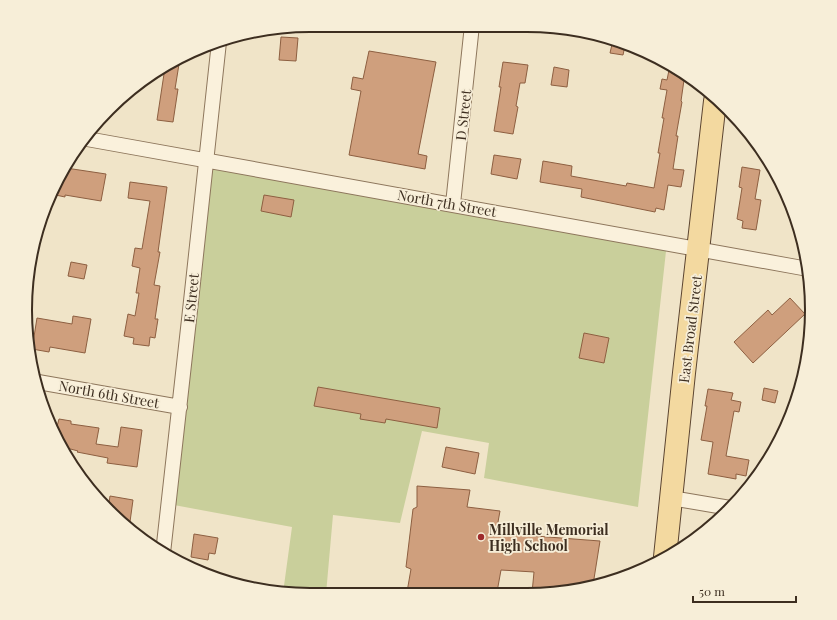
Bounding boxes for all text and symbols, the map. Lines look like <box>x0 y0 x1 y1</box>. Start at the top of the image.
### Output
street label: D Street <box>451 88 475 141</box>
street label: North 7th Street <box>396 185 499 221</box>
street label: E Street <box>179 271 203 324</box>
street label: East Broad Street <box>674 273 706 384</box>
street label: North 6th Street <box>57 376 162 412</box>
place label: Millville Memorial High School <box>489 520 609 555</box>
marker: Millville Memorial High School <box>476 532 486 542</box>
scale bar <box>693 578 796 604</box>
text: 50 m <box>699 583 725 599</box>

